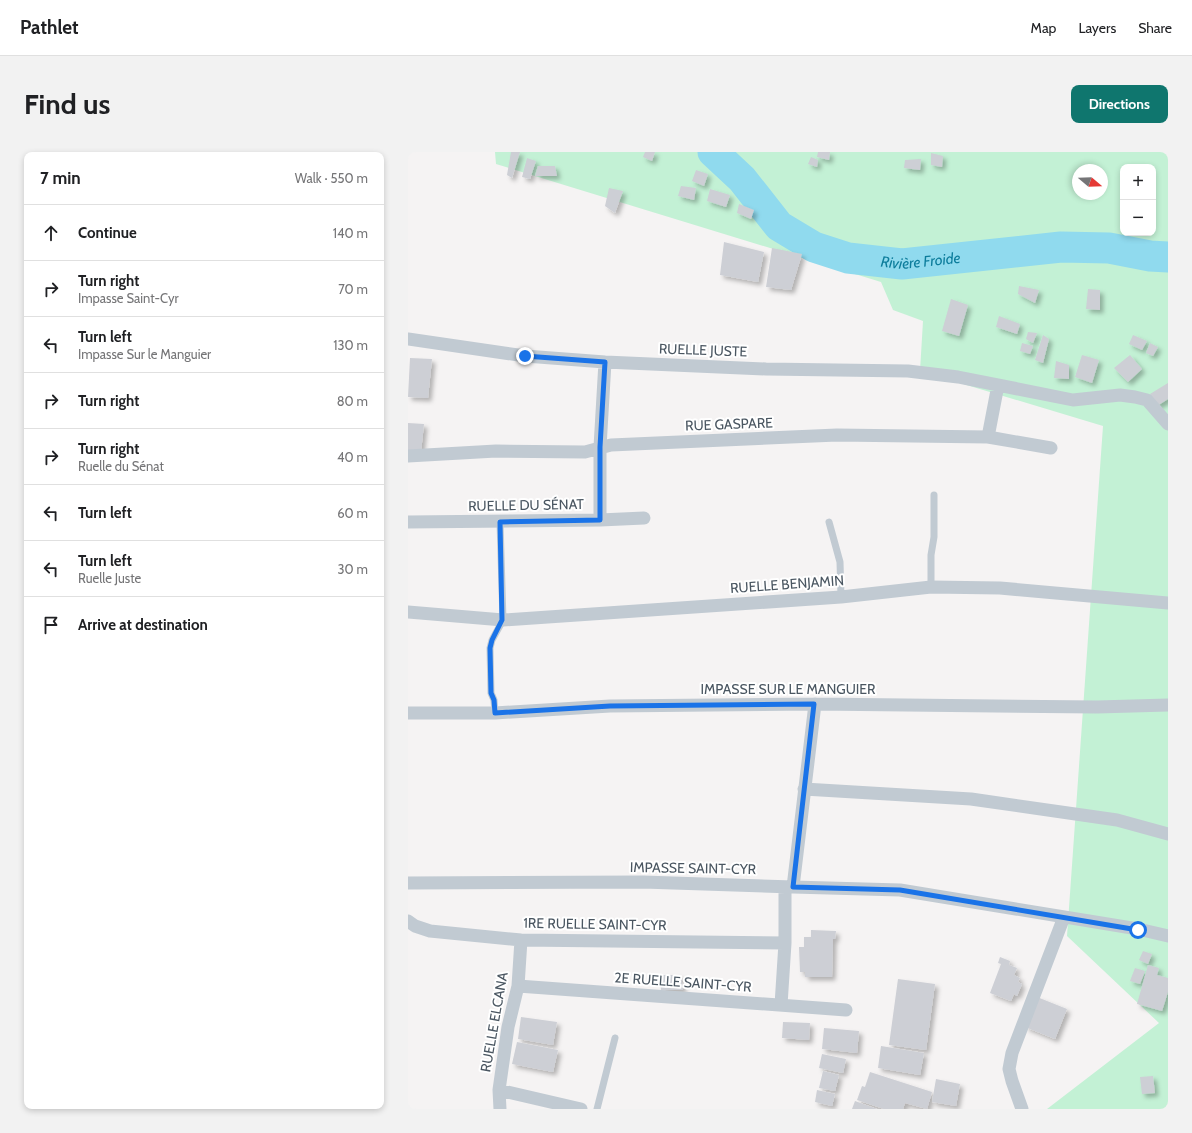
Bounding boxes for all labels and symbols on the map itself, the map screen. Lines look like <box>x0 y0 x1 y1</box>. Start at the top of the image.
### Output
north arrow <box>1072 164 1108 200</box>
water label: Rivière Froide <box>880 249 961 273</box>
street label: RUELLE JUSTE <box>659 339 748 361</box>
route end <box>516 347 534 365</box>
street label: RUE GASPARE <box>685 413 774 435</box>
street label: RUELLE DU SÉNAT <box>468 495 585 515</box>
street label: RUELLE BENJAMIN <box>729 571 845 597</box>
street label: IMPASSE SUR LE MANGUIER <box>700 680 876 698</box>
street label: IMPASSE SAINT-CYR <box>630 858 757 878</box>
street label: 1RE RUELLE SAINT-CYR <box>523 914 667 934</box>
route start <box>1129 921 1147 939</box>
street label: 2E RUELLE SAINT-CYR <box>614 968 753 996</box>
street label: RUELLE ELCANA <box>476 970 512 1074</box>

